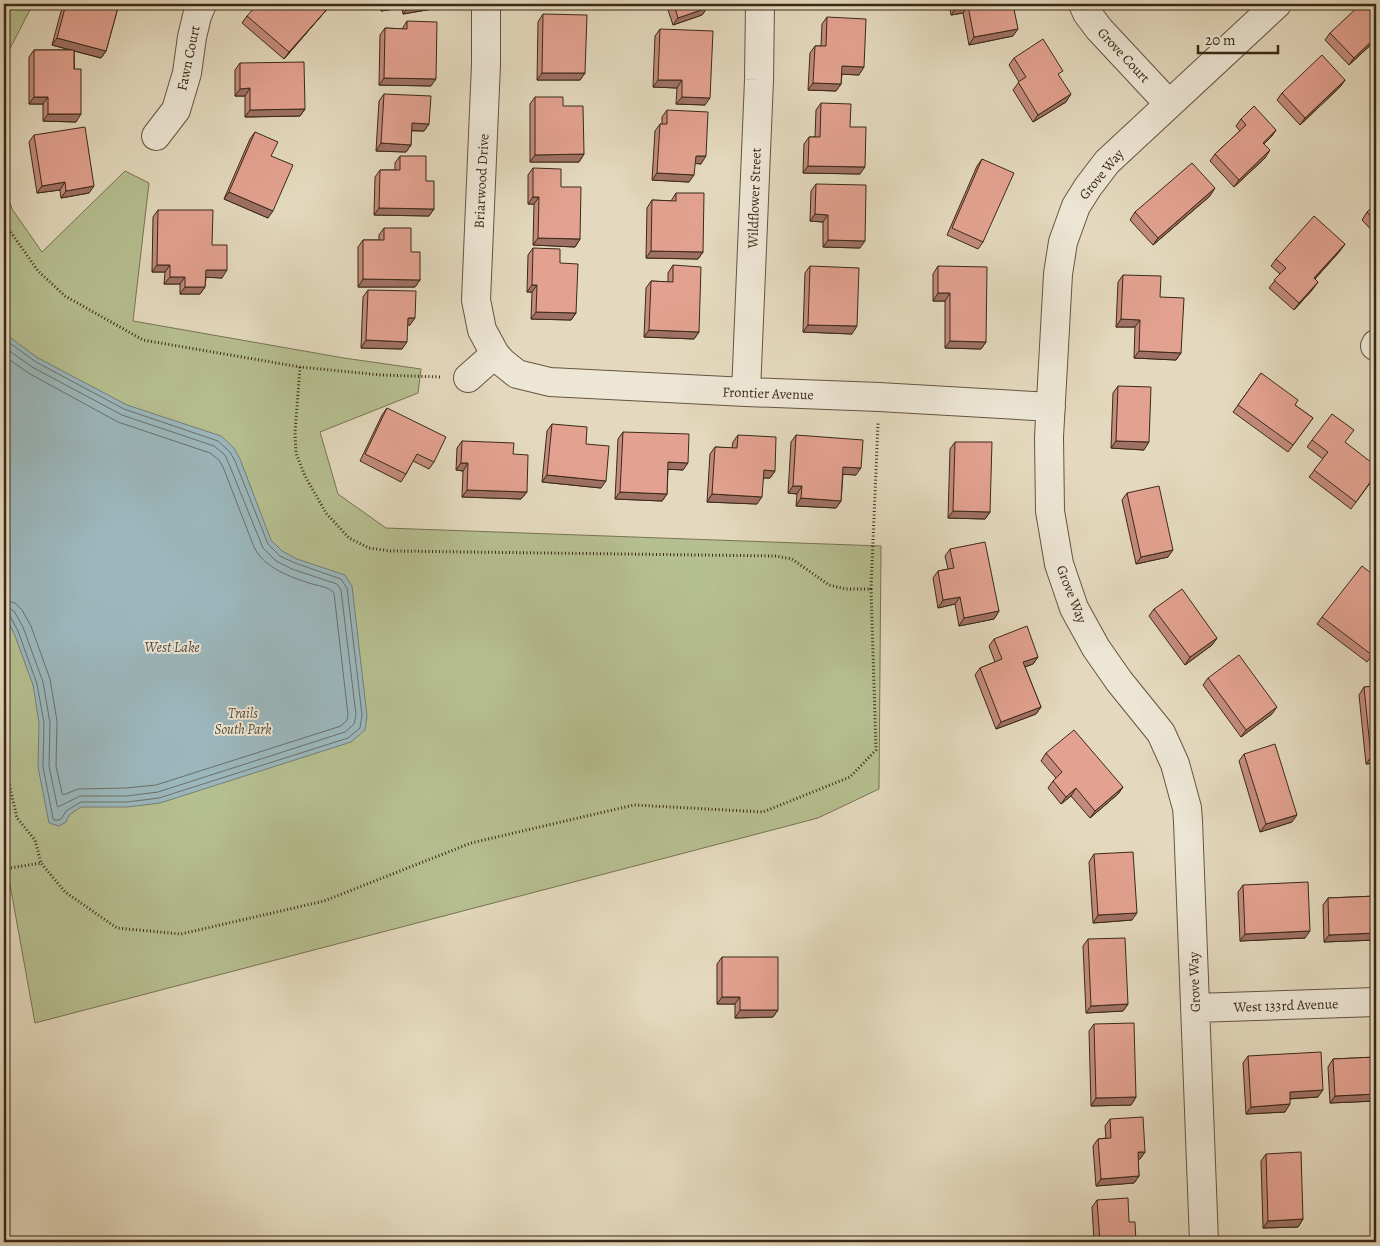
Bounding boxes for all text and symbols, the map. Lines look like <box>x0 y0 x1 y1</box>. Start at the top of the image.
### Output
scale bar <box>1198 22 1278 54</box>
street label: Fawn Court <box>172 23 205 92</box>
street label: Grove Court <box>1093 24 1154 87</box>
text: 20 m <box>1205 30 1236 50</box>
street label: Briarwood Drive <box>470 133 493 229</box>
street label: Grove Way <box>1075 144 1129 204</box>
street label: Wildflower Street <box>743 147 766 250</box>
street label: Frontier Avenue <box>722 382 814 405</box>
street label: Grove Way <box>1052 563 1092 627</box>
water label: West Lake <box>144 637 200 657</box>
park label: Trails South Park <box>215 704 271 739</box>
street label: Grove Way <box>1184 951 1205 1013</box>
street label: West 133rd Avenue <box>1232 994 1339 1017</box>

